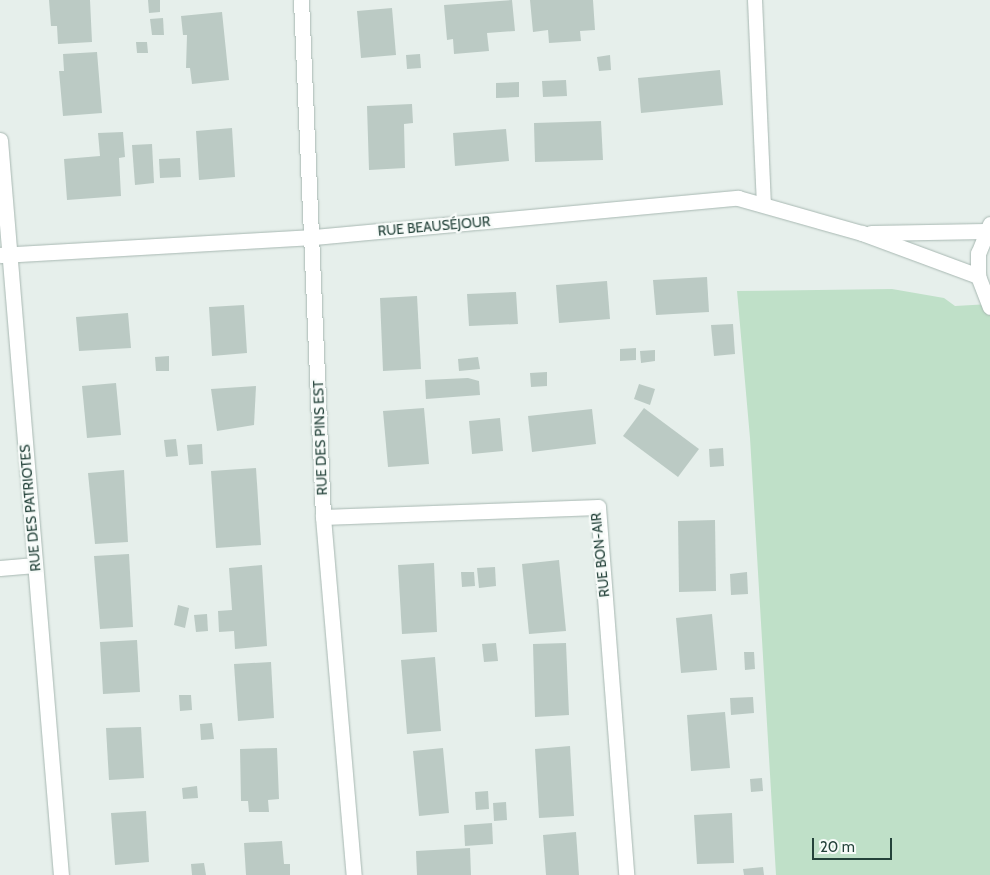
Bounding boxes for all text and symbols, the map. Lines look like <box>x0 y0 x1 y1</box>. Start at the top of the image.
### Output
street label: RUE BEAUSÉJOUR <box>377 213 491 239</box>
street label: RUE DES PINS EST <box>310 380 330 496</box>
street label: RUE DES PATRIOTES <box>16 444 44 572</box>
street label: RUE BON-AIR <box>587 512 613 598</box>
scale bar <box>815 828 895 860</box>
text: 20 m <box>820 838 855 856</box>

